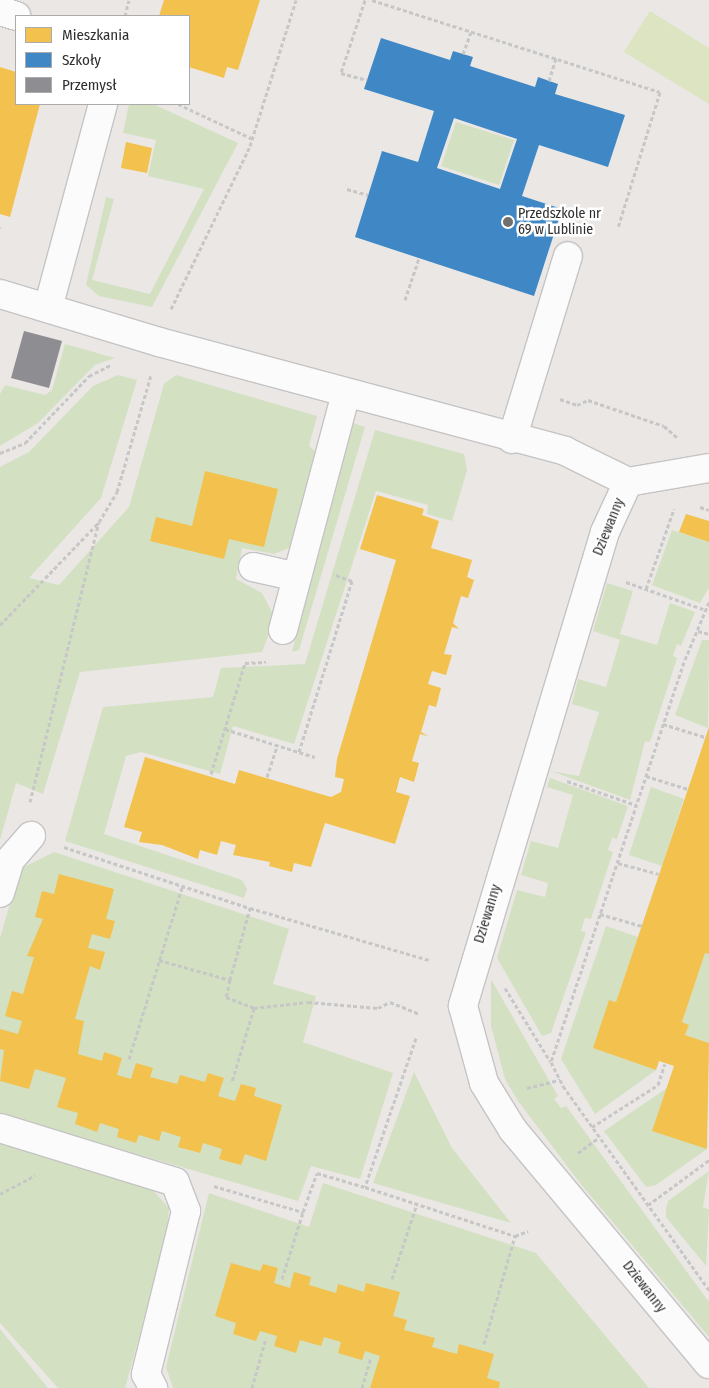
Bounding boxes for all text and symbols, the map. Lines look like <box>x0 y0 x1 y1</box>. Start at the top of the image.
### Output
legend <box>15 15 190 105</box>
text: Mieszkania <box>62 26 129 44</box>
text: Szkoły <box>62 51 101 69</box>
text: Przemysł <box>62 76 117 94</box>
place label: Przedszkole nr 69 w Lublinie <box>518 206 601 238</box>
marker: Przedszkole nr 69 w Lublinie <box>502 216 514 228</box>
street label: Dziewanny <box>590 496 628 558</box>
street label: Dziewanny <box>471 883 505 945</box>
street label: Dziewanny <box>619 1258 669 1316</box>

